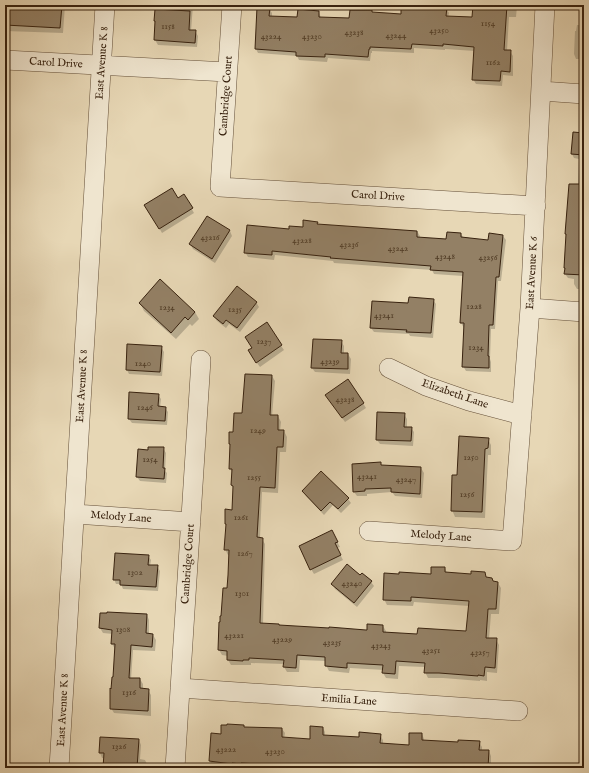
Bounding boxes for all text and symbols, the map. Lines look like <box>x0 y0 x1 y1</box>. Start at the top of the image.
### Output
house number: 1154 <box>481 18 496 29</box>
house number: 1158 <box>161 21 175 32</box>
house number: 43250 <box>429 25 449 36</box>
street label: East Avenue K 8 <box>92 26 112 100</box>
house number: 43238 <box>345 27 364 38</box>
house number: 43244 <box>386 30 407 41</box>
house number: 43224 <box>261 31 282 42</box>
house number: 43230 <box>302 31 322 42</box>
street label: Carol Drive <box>29 55 83 71</box>
street label: Cambridge Court <box>216 55 236 137</box>
house number: 1162 <box>486 57 500 68</box>
street label: Carol Drive <box>351 188 405 204</box>
house number: 43216 <box>200 232 220 243</box>
house number: 43228 <box>292 235 312 246</box>
street label: East Avenue K 6 <box>523 236 541 310</box>
house number: 43236 <box>339 239 359 250</box>
house number: 43242 <box>388 243 408 254</box>
house number: 43248 <box>435 251 455 262</box>
house number: 43256 <box>478 252 498 263</box>
house number: 1228 <box>466 301 482 312</box>
house number: 1234 <box>159 302 175 313</box>
house number: 1235 <box>228 304 243 315</box>
house number: 43241 <box>374 310 394 321</box>
house number: 1237 <box>256 336 272 347</box>
house number: 1234 <box>468 342 484 353</box>
street label: East Avenue K 8 <box>73 349 91 423</box>
house number: 43239 <box>320 356 340 367</box>
house number: 1240 <box>135 358 151 369</box>
street label: Elizabeth Lane <box>420 376 490 412</box>
house number: 43238 <box>336 394 355 405</box>
house number: 1246 <box>137 402 153 413</box>
house number: 1249 <box>250 425 266 436</box>
house number: 1250 <box>463 452 479 463</box>
house number: 1254 <box>142 454 158 465</box>
house number: 43241 <box>357 471 377 482</box>
house number: 1255 <box>247 472 262 483</box>
house number: 43247 <box>396 474 416 485</box>
house number: 1256 <box>460 489 474 500</box>
street label: Melody Lane <box>90 508 152 526</box>
house number: 1261 <box>234 512 248 523</box>
street label: Cambridge Court <box>178 523 198 605</box>
street label: Melody Lane <box>410 527 472 545</box>
house number: 1267 <box>237 548 253 559</box>
house number: 1302 <box>127 567 143 578</box>
house number: 43240 <box>342 578 362 589</box>
house number: 1301 <box>235 588 249 599</box>
house number: 1308 <box>116 624 131 635</box>
house number: 43221 <box>224 630 244 641</box>
house number: 43229 <box>272 634 292 645</box>
house number: 43235 <box>323 637 342 648</box>
house number: 43243 <box>371 640 391 651</box>
house number: 43251 <box>422 645 440 656</box>
house number: 43257 <box>470 647 490 658</box>
street label: East Avenue K 8 <box>54 673 72 747</box>
house number: 1316 <box>122 687 136 698</box>
street label: Emilia Lane <box>321 691 377 709</box>
house number: 1326 <box>112 741 127 752</box>
house number: 43222 <box>216 744 236 755</box>
house number: 43230 <box>265 746 285 757</box>

